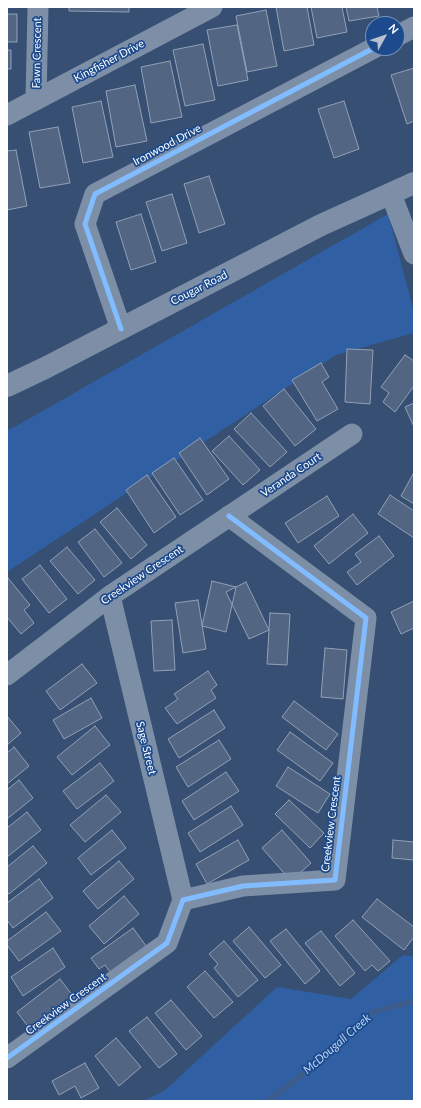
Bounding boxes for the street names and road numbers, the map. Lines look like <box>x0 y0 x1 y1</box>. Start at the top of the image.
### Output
street label: Fawn Crescent <box>30 17 44 89</box>
street label: Kingfisher Drive <box>72 37 146 85</box>
street label: Ironwood Drive <box>131 121 203 169</box>
street label: Cougar Road <box>168 268 230 308</box>
street label: Veranda Court <box>258 450 324 500</box>
street label: Creekview Crescent <box>98 543 186 607</box>
street label: Sage Street <box>133 720 159 776</box>
street label: Creekview Crescent <box>319 775 343 873</box>
street label: Creekview Crescent <box>23 970 109 1038</box>

